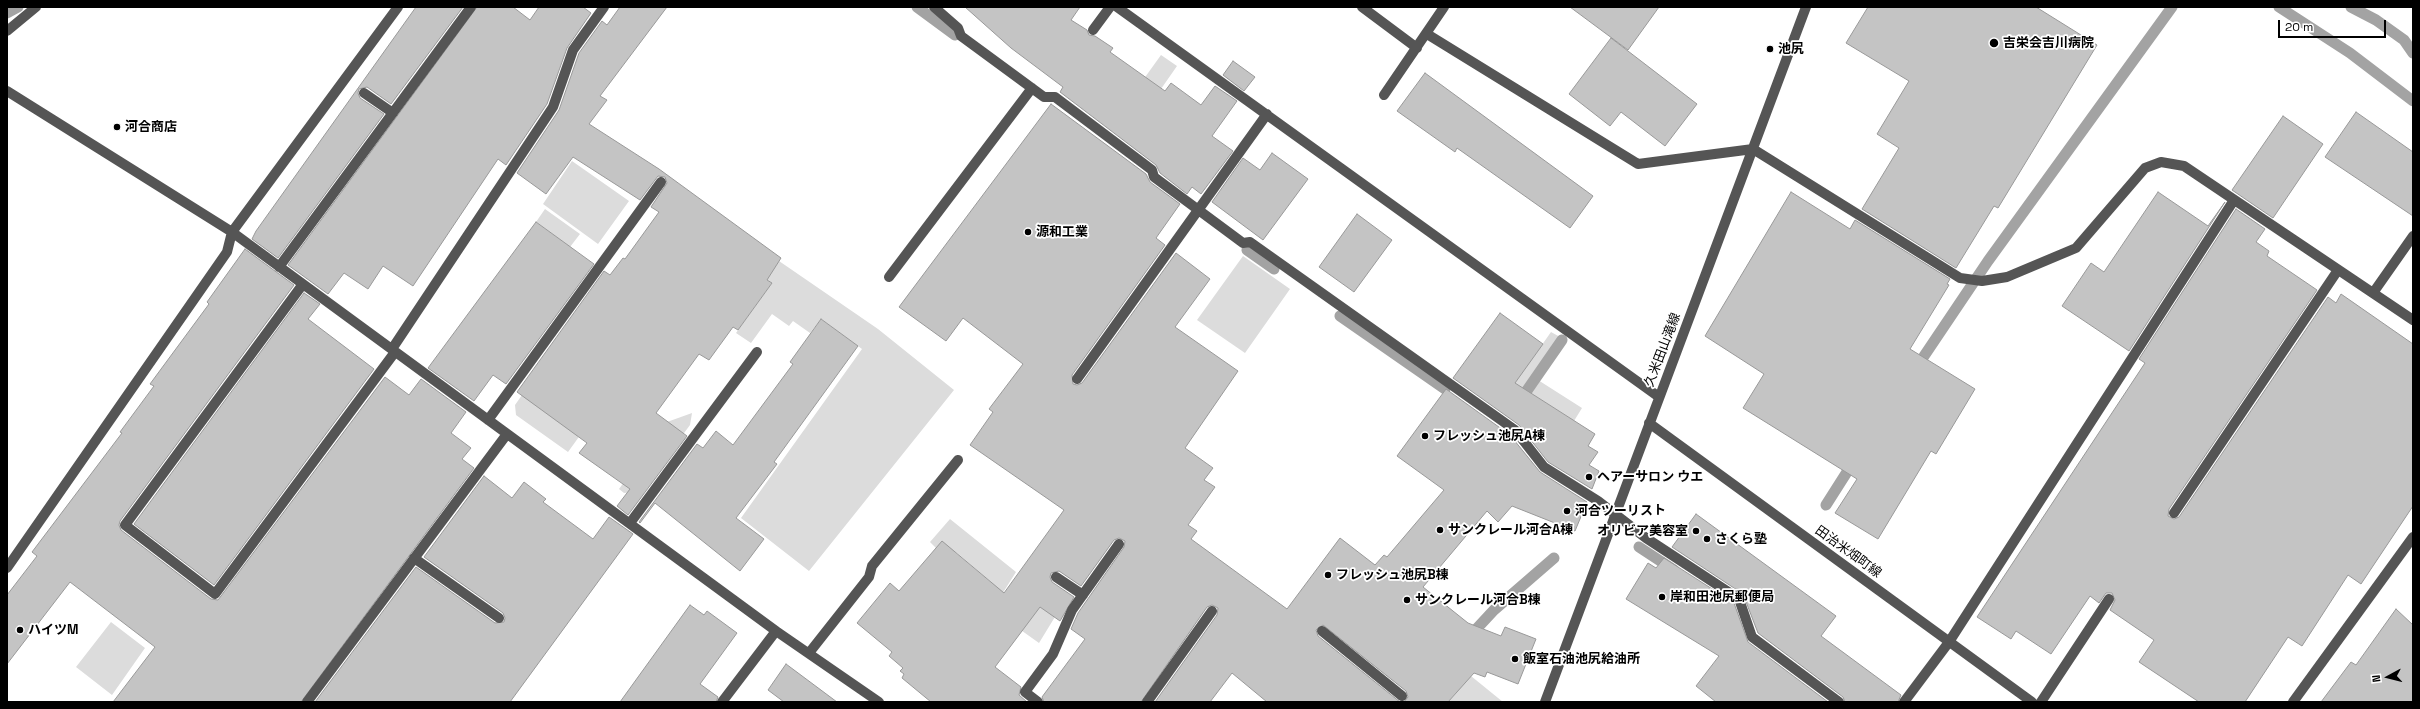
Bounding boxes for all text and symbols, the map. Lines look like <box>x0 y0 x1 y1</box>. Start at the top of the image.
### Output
scale bar <box>2280 12 2388 38</box>
text: 20 m <box>2285 19 2313 35</box>
place label: 吉栄会吉川病院 <box>2003 35 2094 51</box>
marker: 吉栄会吉川病院 <box>1988 37 2000 49</box>
place label: 池尻 <box>1778 41 1804 57</box>
marker: 池尻 <box>1765 44 1775 54</box>
place label: 河合商店 <box>125 119 177 135</box>
marker: 河合商店 <box>112 122 122 132</box>
place label: 源和工業 <box>1036 224 1088 240</box>
marker: 源和工業 <box>1023 227 1033 237</box>
street label: 久米田山滝線 <box>1642 311 1684 389</box>
place label: フレッシュ池尻A棟 <box>1433 428 1545 444</box>
marker: フレッシュ池尻A棟 <box>1420 431 1430 441</box>
place label: ヘアーサロン ウエ <box>1597 469 1704 485</box>
marker: ヘアーサロン ウエ <box>1584 472 1594 482</box>
place label: 河合ツーリスト <box>1575 503 1666 519</box>
marker: 河合ツーリスト <box>1562 506 1572 516</box>
place label: サンクレール河合A棟 <box>1448 522 1573 538</box>
place label: オリビア美容室 <box>1597 523 1688 539</box>
street label: 田治米畑町線 <box>1812 523 1884 581</box>
marker: サンクレール河合A棟 <box>1435 525 1445 535</box>
marker: オリビア美容室 <box>1691 526 1701 536</box>
place label: さくら塾 <box>1715 531 1767 547</box>
marker: さくら塾 <box>1702 534 1712 544</box>
place label: フレッシュ池尻B棟 <box>1336 567 1449 583</box>
marker: フレッシュ池尻B棟 <box>1323 570 1333 580</box>
place label: 岸和田池尻郵便局 <box>1670 589 1774 605</box>
place label: サンクレール河合B棟 <box>1415 592 1541 608</box>
marker: 岸和田池尻郵便局 <box>1657 592 1667 602</box>
marker: サンクレール河合B棟 <box>1402 595 1412 605</box>
place label: ハイツM <box>28 622 78 638</box>
marker: ハイツM <box>15 625 25 635</box>
place label: 飯室石油池尻給油所 <box>1523 651 1640 667</box>
marker: 飯室石油池尻給油所 <box>1510 654 1520 664</box>
north arrow <box>2368 657 2408 697</box>
text: N <box>2369 674 2383 683</box>

